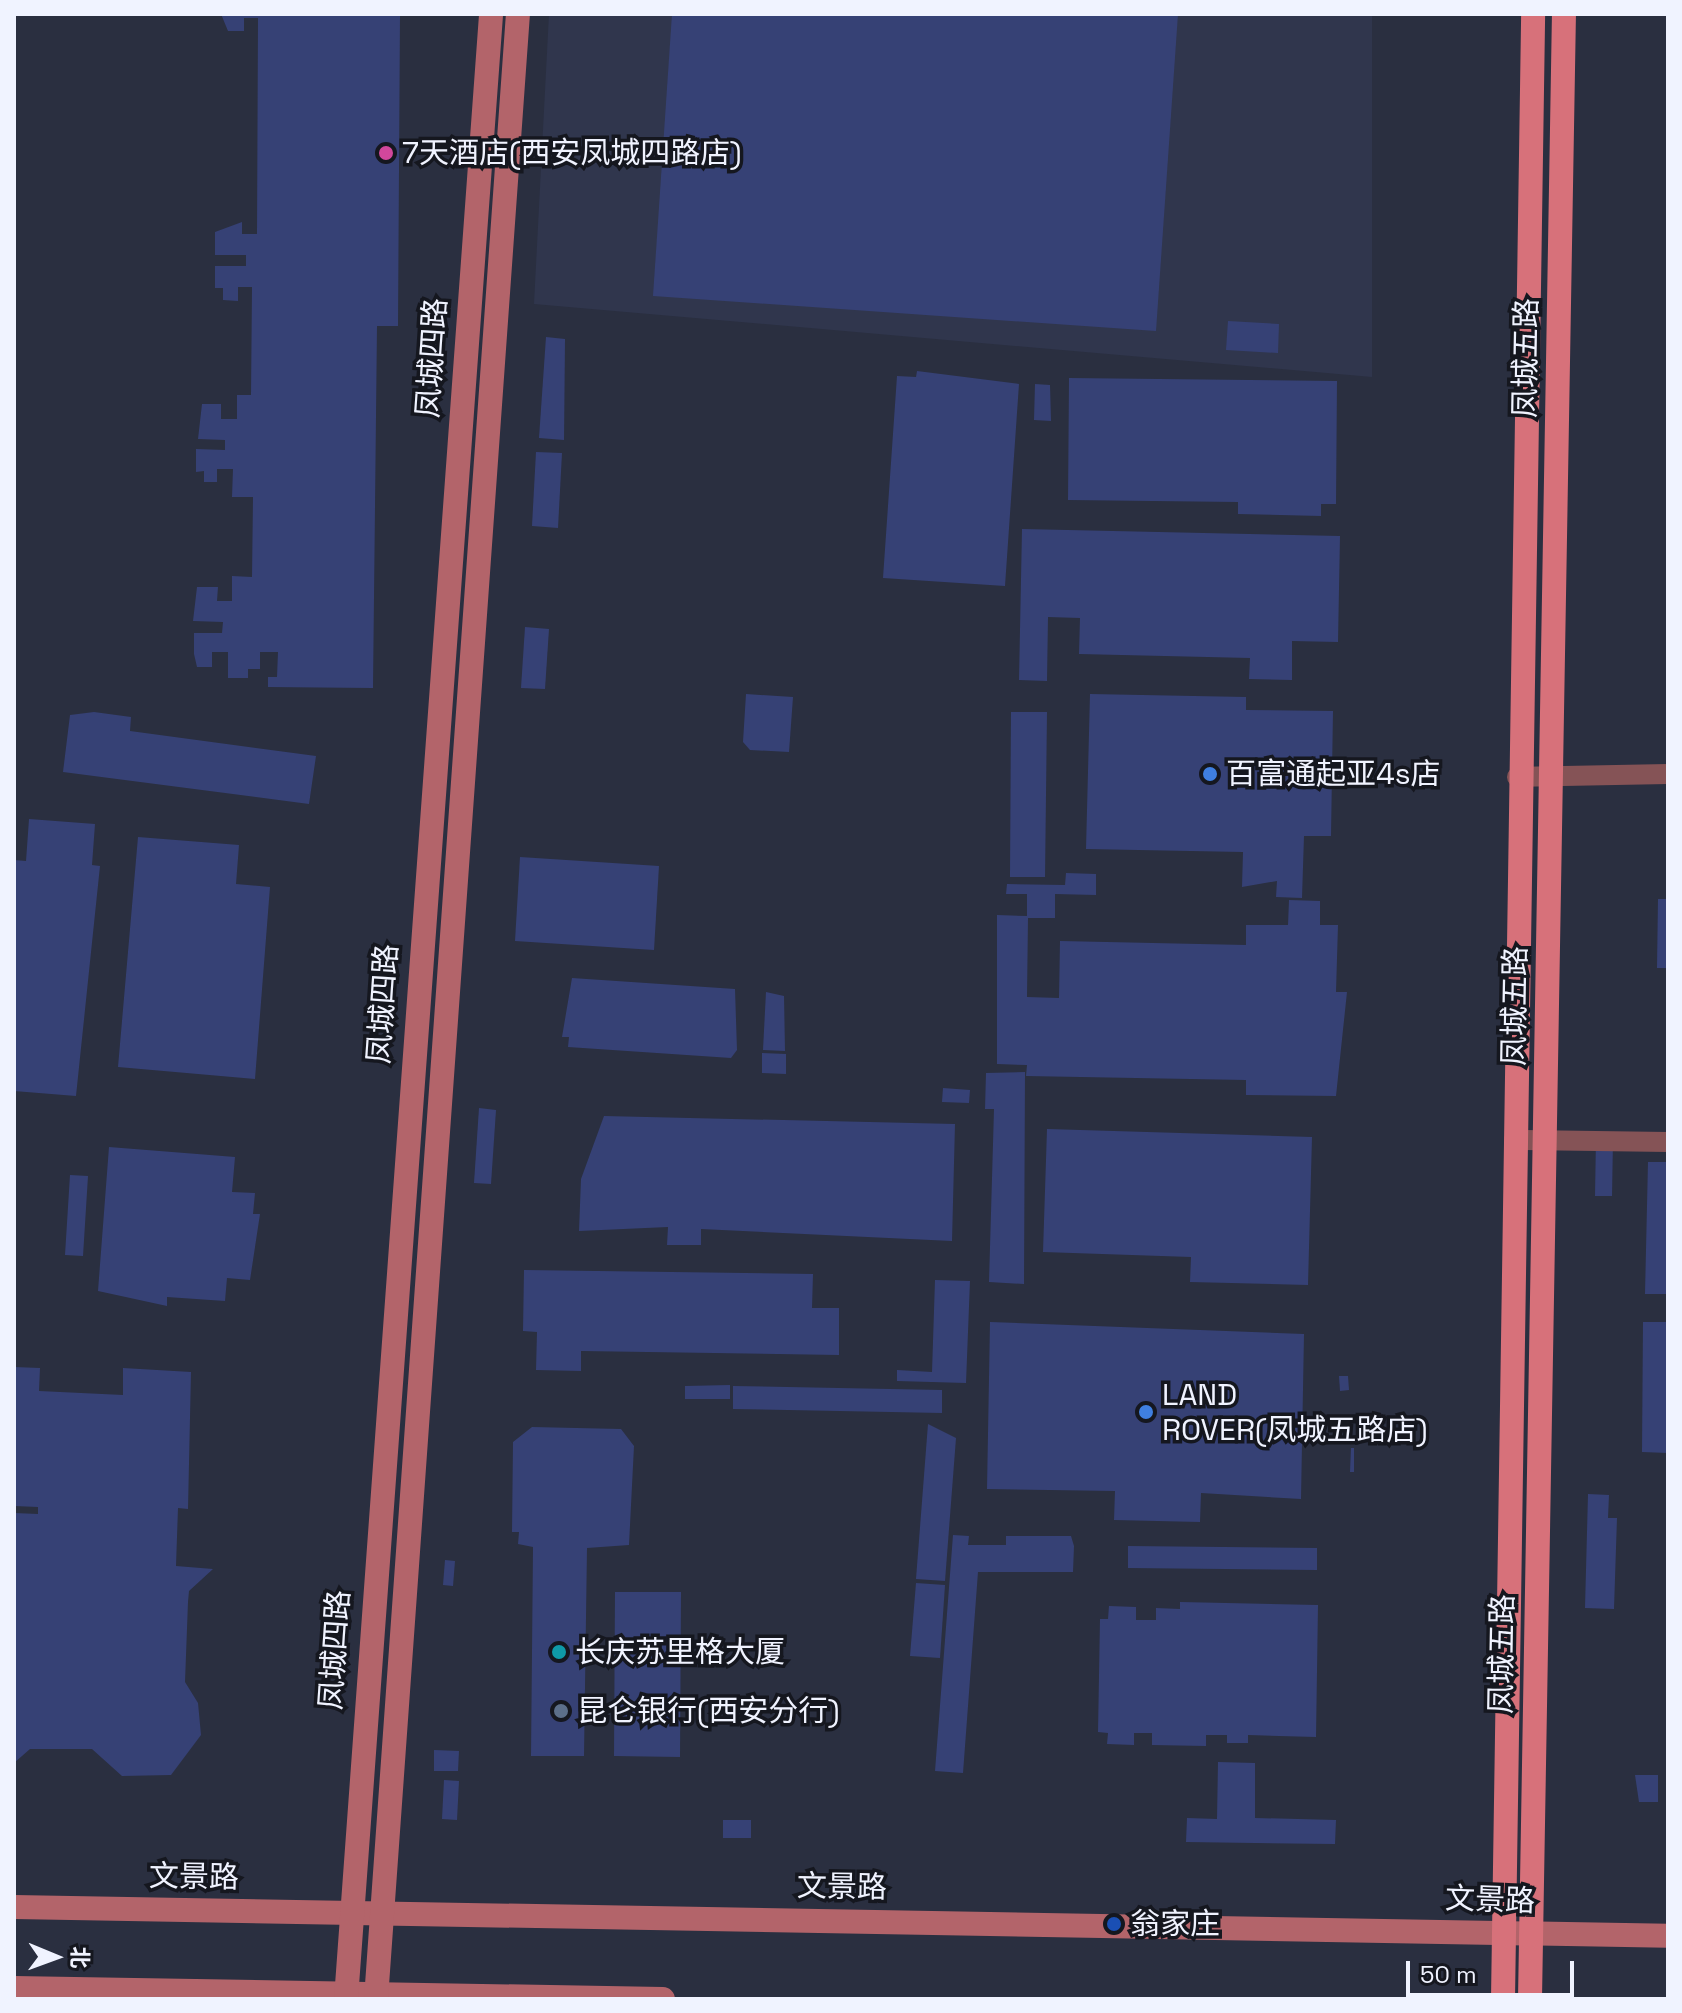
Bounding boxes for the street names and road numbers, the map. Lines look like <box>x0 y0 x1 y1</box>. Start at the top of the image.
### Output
street label: 凤城四路 <box>410 297 454 419</box>
street label: 凤城五路 <box>1507 298 1545 418</box>
street label: 凤城四路 <box>361 943 405 1065</box>
street label: 凤城五路 <box>1496 946 1534 1066</box>
street label: 凤城四路 <box>313 1589 357 1711</box>
street label: 凤城五路 <box>1483 1594 1521 1714</box>
street label: 文景路 <box>149 1858 239 1896</box>
street label: 文景路 <box>797 1868 887 1906</box>
street label: 文景路 <box>1444 1880 1536 1920</box>

